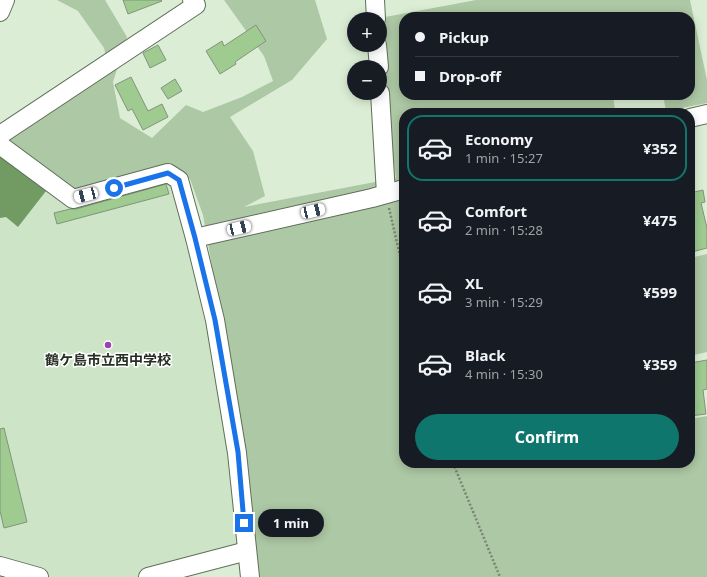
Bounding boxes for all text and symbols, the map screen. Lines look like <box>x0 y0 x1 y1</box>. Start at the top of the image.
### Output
map controls <box>347 12 387 100</box>
button: + <box>347 12 387 52</box>
text: Pickup <box>439 27 489 47</box>
button: − <box>347 60 387 100</box>
text: Drop-off <box>439 66 501 86</box>
text: Economy <box>465 129 533 149</box>
icon: car <box>417 130 453 166</box>
text: ¥352 <box>643 138 677 158</box>
text: 1 min · 15:27 <box>465 149 543 167</box>
route start <box>105 179 123 197</box>
car <box>73 186 99 204</box>
text: Comfort <box>465 201 527 221</box>
car <box>300 202 326 220</box>
icon: car <box>417 202 453 238</box>
text: ¥475 <box>643 210 677 230</box>
car <box>226 219 252 237</box>
text: 2 min · 15:28 <box>465 221 543 239</box>
text: XL <box>465 273 483 293</box>
icon: car <box>417 274 453 310</box>
text: ¥599 <box>643 282 677 302</box>
text: 3 min · 15:29 <box>465 293 543 311</box>
marker: 鶴ケ島市立西中学校 <box>103 340 113 350</box>
text: Black <box>465 345 505 365</box>
icon: car <box>417 346 453 382</box>
place label: 鶴ケ島市立西中学校 <box>45 350 171 369</box>
text: ¥359 <box>643 354 677 374</box>
text: 4 min · 15:30 <box>465 365 543 383</box>
button: Confirm <box>415 414 679 460</box>
callout: 1 min <box>258 509 324 537</box>
route end <box>235 514 253 532</box>
text: 1 min <box>273 514 309 532</box>

